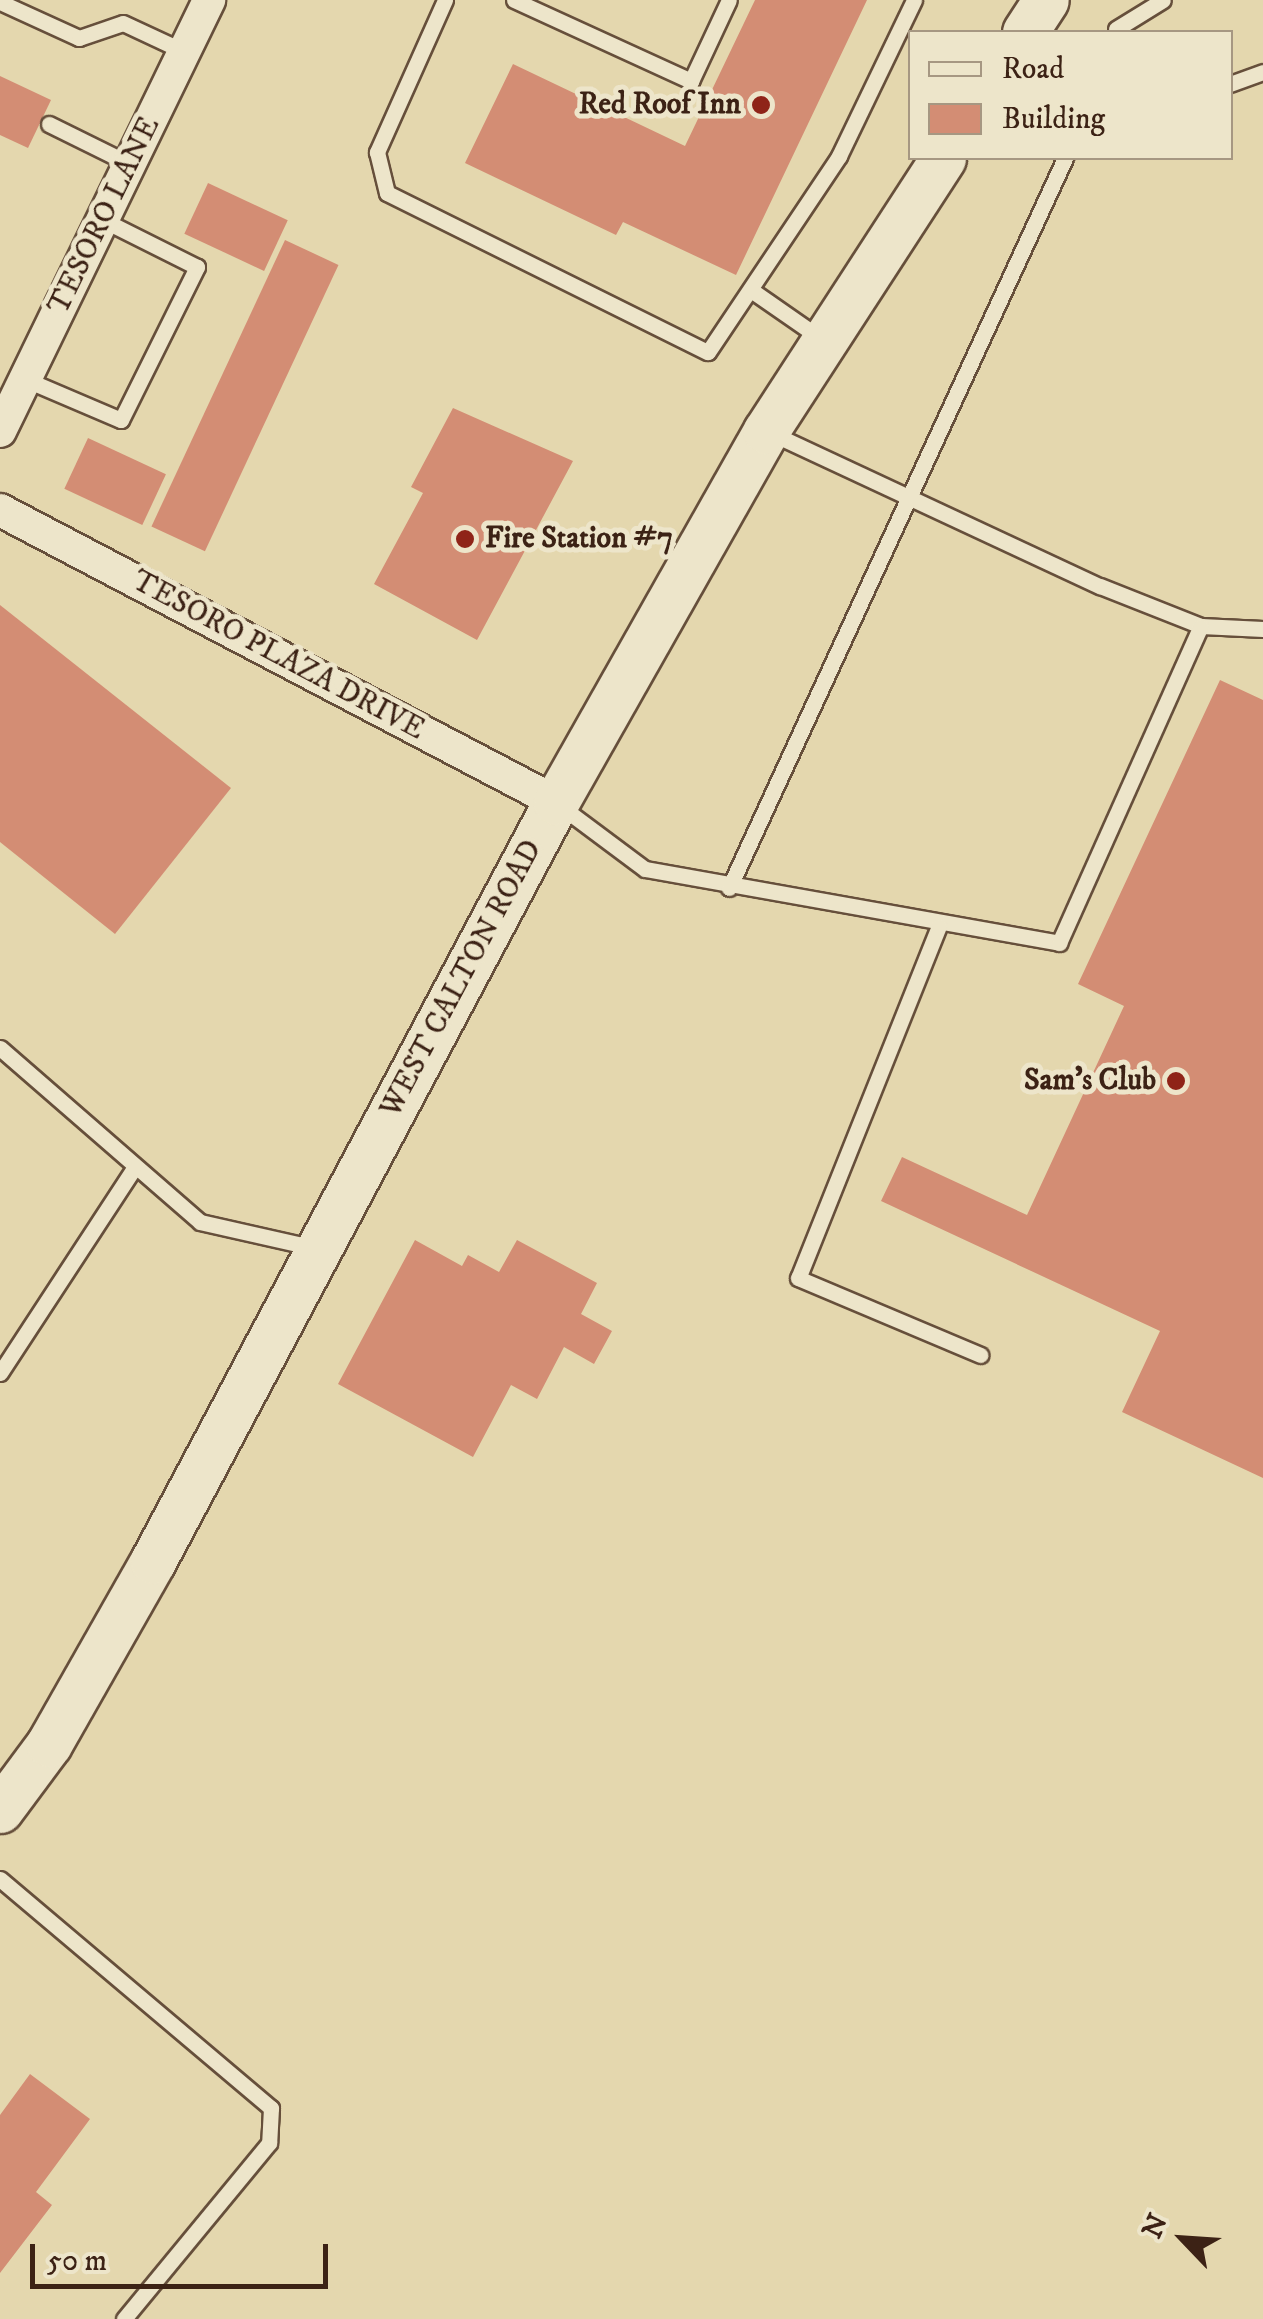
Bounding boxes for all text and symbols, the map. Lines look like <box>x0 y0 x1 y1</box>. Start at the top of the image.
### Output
legend <box>908 30 1233 160</box>
text: Road <box>1002 51 1064 88</box>
place label: Red Roof Inn <box>579 87 741 123</box>
marker: Red Roof Inn <box>750 94 772 116</box>
text: Building <box>1002 101 1105 138</box>
street label: TESORO LANE <box>42 111 168 321</box>
place label: Fire Station #7 <box>485 521 673 557</box>
marker: Fire Station #7 <box>454 528 476 550</box>
street label: TESORO PLAZA DRIVE <box>126 564 430 748</box>
street label: WEST CALTON ROAD <box>374 834 550 1124</box>
place label: Sam's Club <box>1024 1063 1156 1099</box>
marker: Sam's Club <box>1165 1070 1187 1092</box>
north arrow <box>1133 2189 1233 2289</box>
text: N <box>1135 2208 1176 2244</box>
scale bar <box>35 2224 332 2286</box>
text: 50 m <box>47 2243 107 2280</box>

